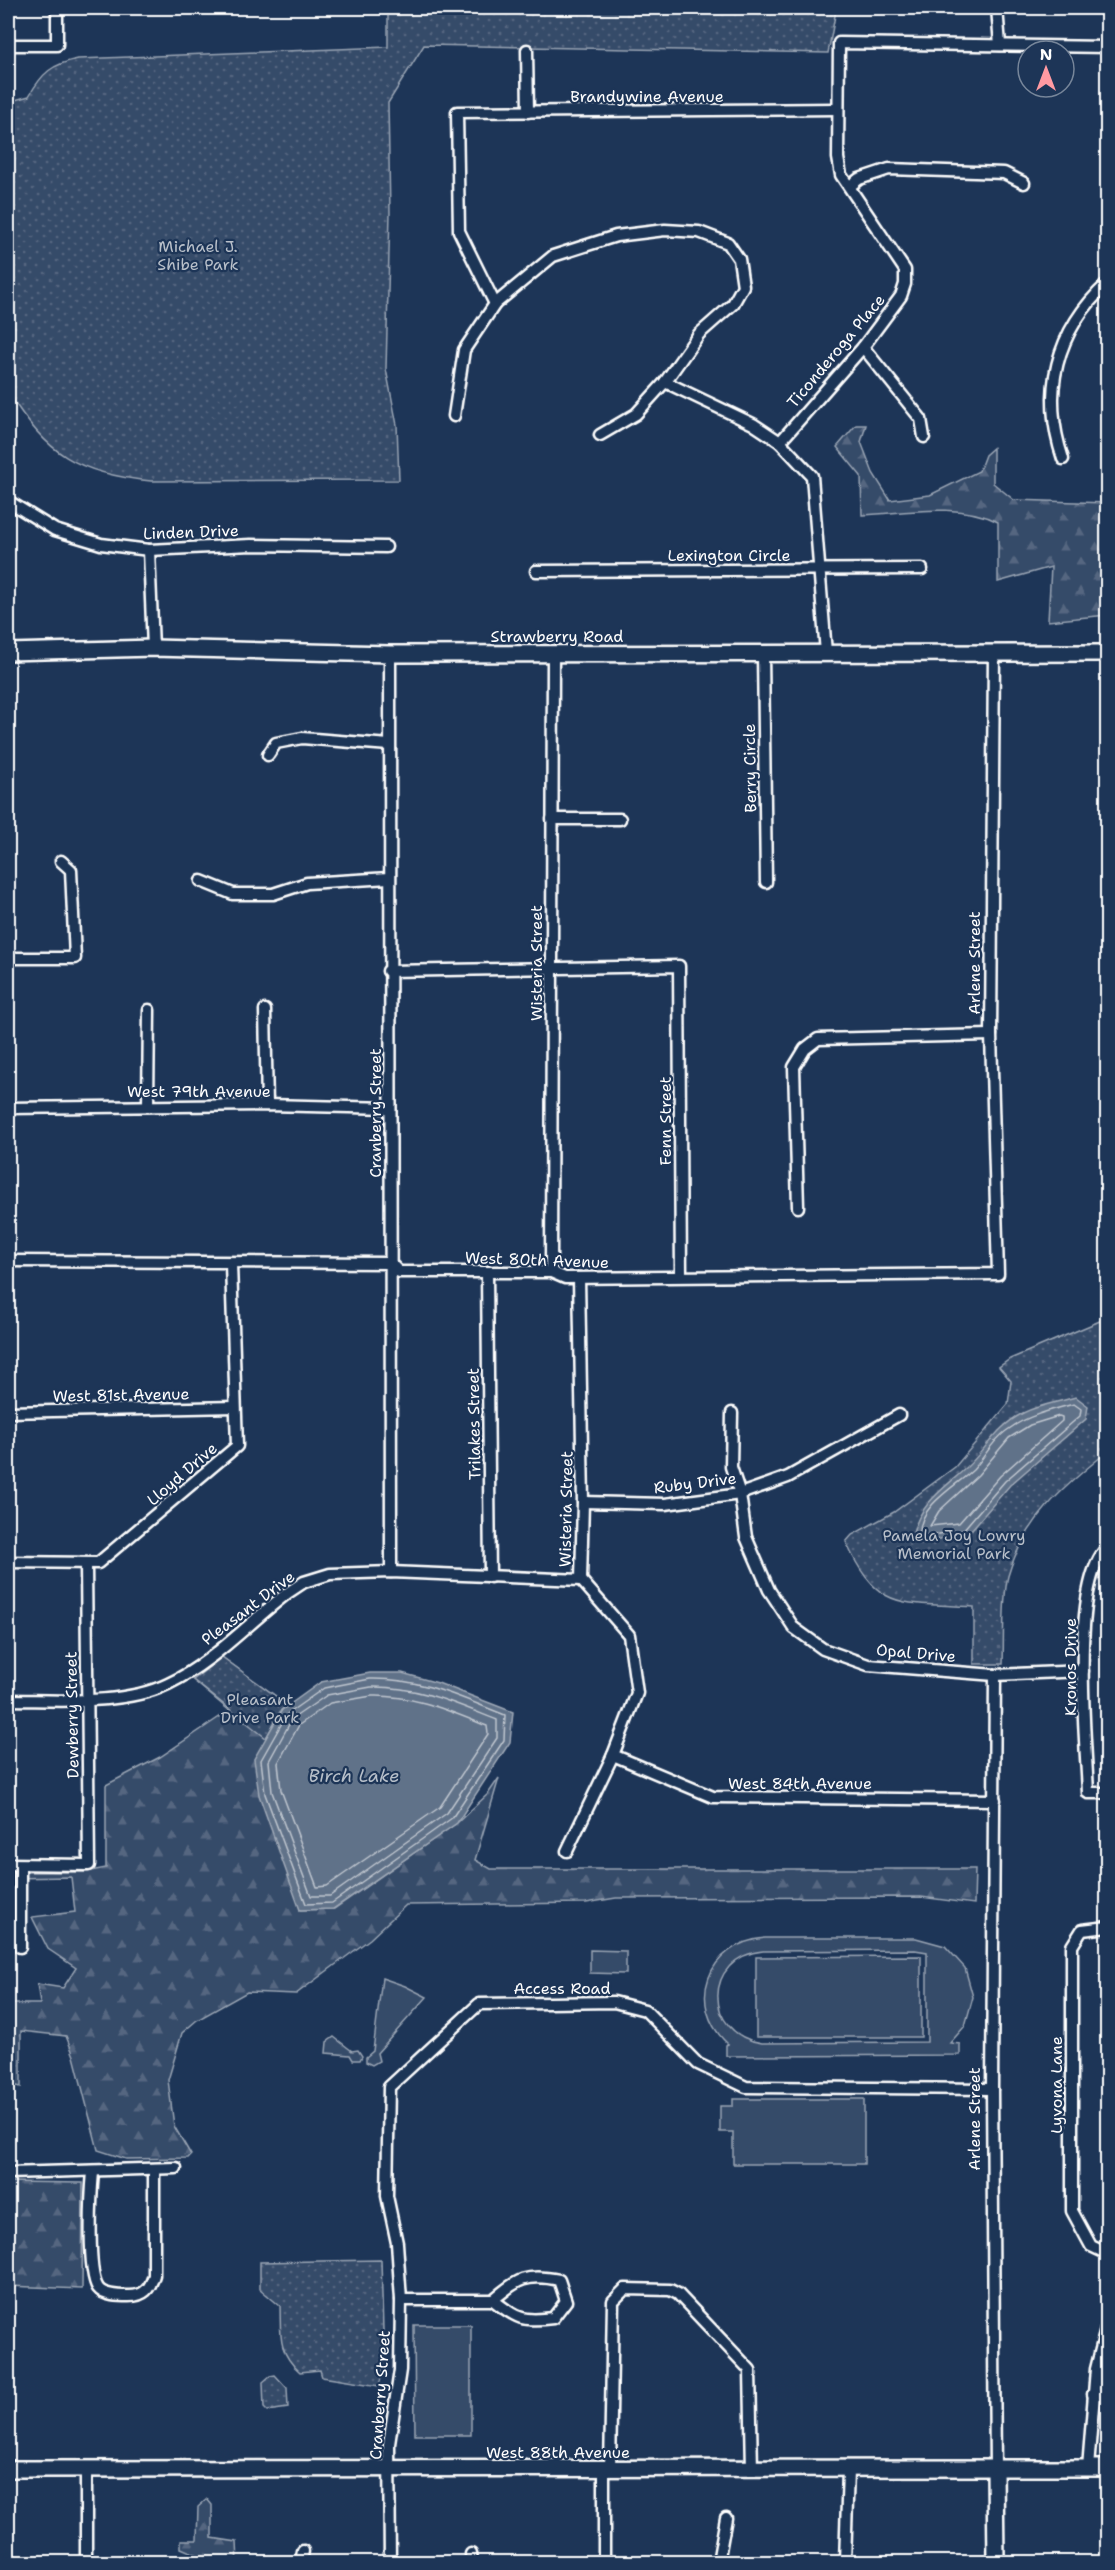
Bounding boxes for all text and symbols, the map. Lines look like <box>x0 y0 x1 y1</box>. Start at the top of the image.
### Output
north arrow <box>1016 39 1076 99</box>
text: N <box>1040 44 1052 65</box>
street label: Brandywine Avenue <box>570 86 724 107</box>
park label: Michael J. Shibe Park <box>157 236 239 275</box>
street label: Ticonderoga Place <box>782 290 890 412</box>
street label: Linden Drive <box>143 520 239 544</box>
street label: Lexington Circle <box>667 545 791 566</box>
street label: Strawberry Road <box>491 626 623 647</box>
street label: Berry Circle <box>739 723 761 813</box>
street label: Wisteria Street <box>526 905 547 1021</box>
street label: Arlene Street <box>964 911 985 1015</box>
street label: Cranberry Street <box>365 1048 386 1178</box>
street label: Fenn Street <box>655 1076 676 1166</box>
street label: West 79th Avenue <box>127 1081 271 1102</box>
street label: West 80th Avenue <box>465 1247 609 1273</box>
street label: Trilakes Street <box>463 1368 485 1480</box>
street label: West 81st Avenue <box>52 1383 190 1407</box>
street label: Lloyd Drive <box>142 1438 222 1510</box>
street label: Wisteria Street <box>554 1451 578 1567</box>
street label: Ruby Drive <box>652 1468 738 1498</box>
park label: Pamela Joy Lowry Memorial Park <box>882 1525 1026 1564</box>
street label: Pleasant Drive <box>197 1566 299 1650</box>
street label: Kronos Drive <box>1060 1618 1081 1716</box>
street label: Opal Drive <box>875 1639 957 1667</box>
street label: Dewberry Street <box>60 1651 84 1779</box>
park label: Pleasant Drive Park <box>220 1689 300 1728</box>
water label: Birch Lake <box>309 1764 399 1788</box>
street label: West 84th Avenue <box>728 1773 872 1794</box>
street label: Access Road <box>513 1978 611 1999</box>
street label: Lyvona Lane <box>1046 2036 1067 2134</box>
street label: Arlene Street <box>964 2067 985 2171</box>
street label: Cranberry Street <box>365 2330 395 2460</box>
street label: West 88th Avenue <box>486 2442 630 2463</box>

